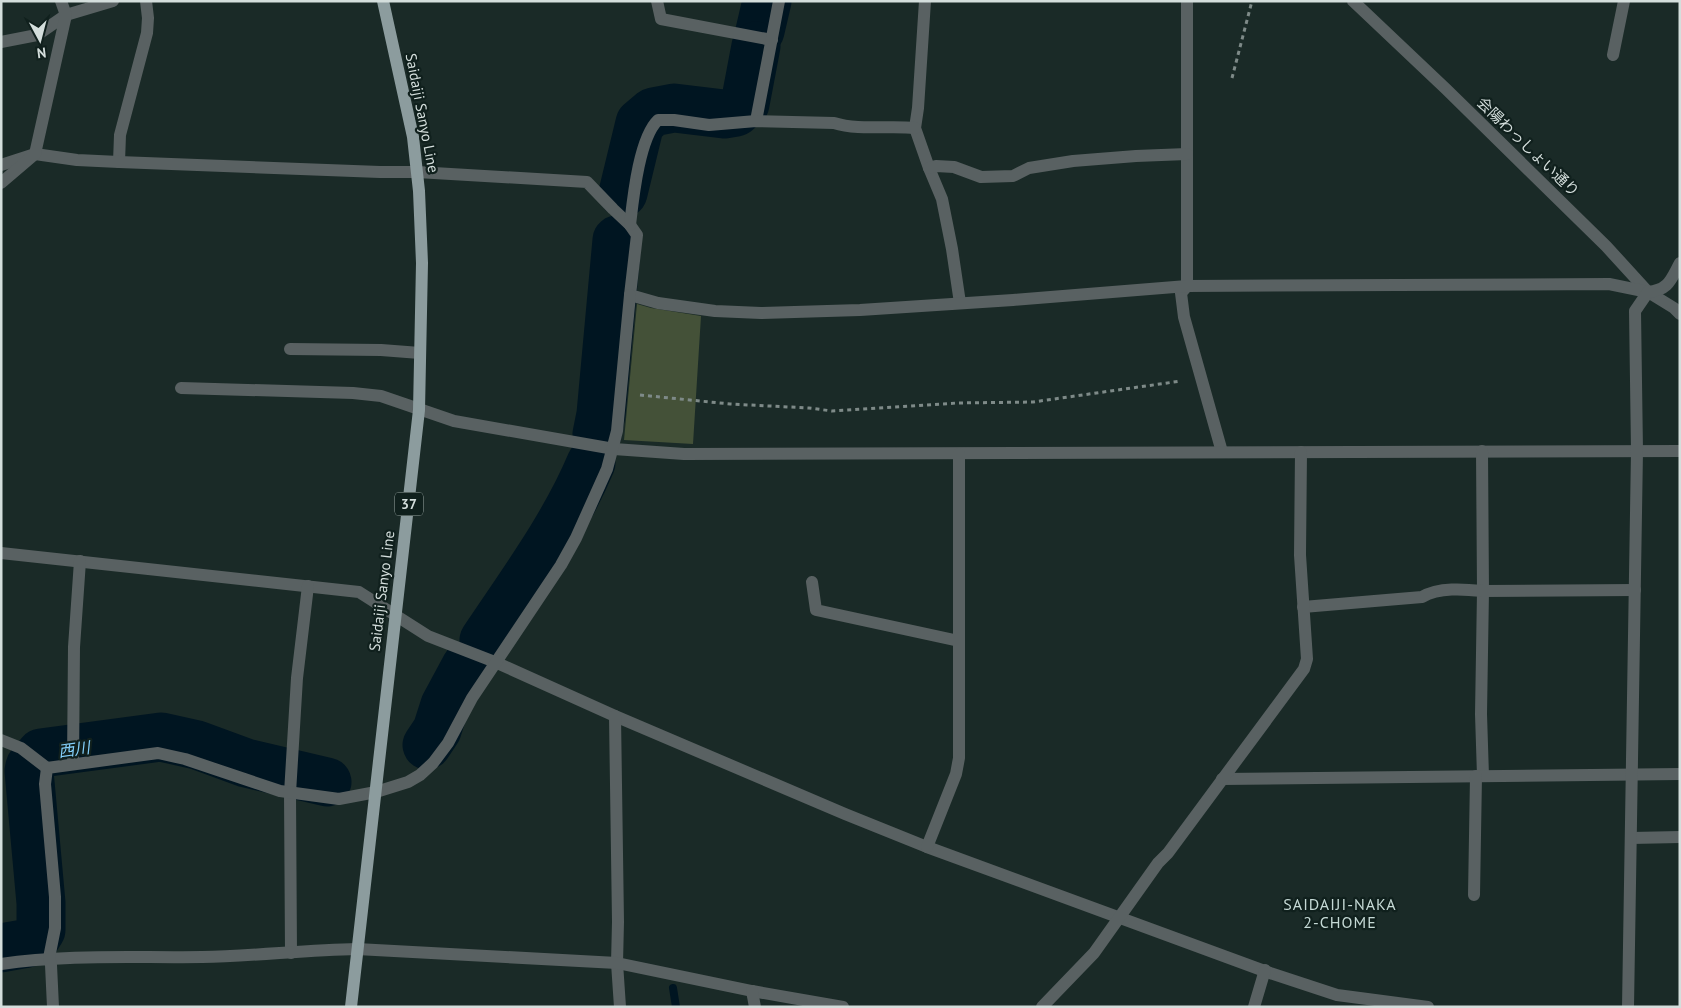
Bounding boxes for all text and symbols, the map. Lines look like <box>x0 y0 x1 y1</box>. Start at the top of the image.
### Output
north arrow <box>15 15 65 65</box>
text: N <box>36 43 47 62</box>
street label: Saidaiji Sanyo Line <box>402 52 443 174</box>
street label: 会陽わっしょい通り <box>1473 93 1584 200</box>
road number: 37 <box>395 492 423 516</box>
street label: Saidaiji Sanyo Line <box>365 530 398 652</box>
water label: 西川 <box>57 737 93 761</box>
district label: SAIDAIJI-NAKA 2-CHOME <box>1283 894 1397 932</box>

